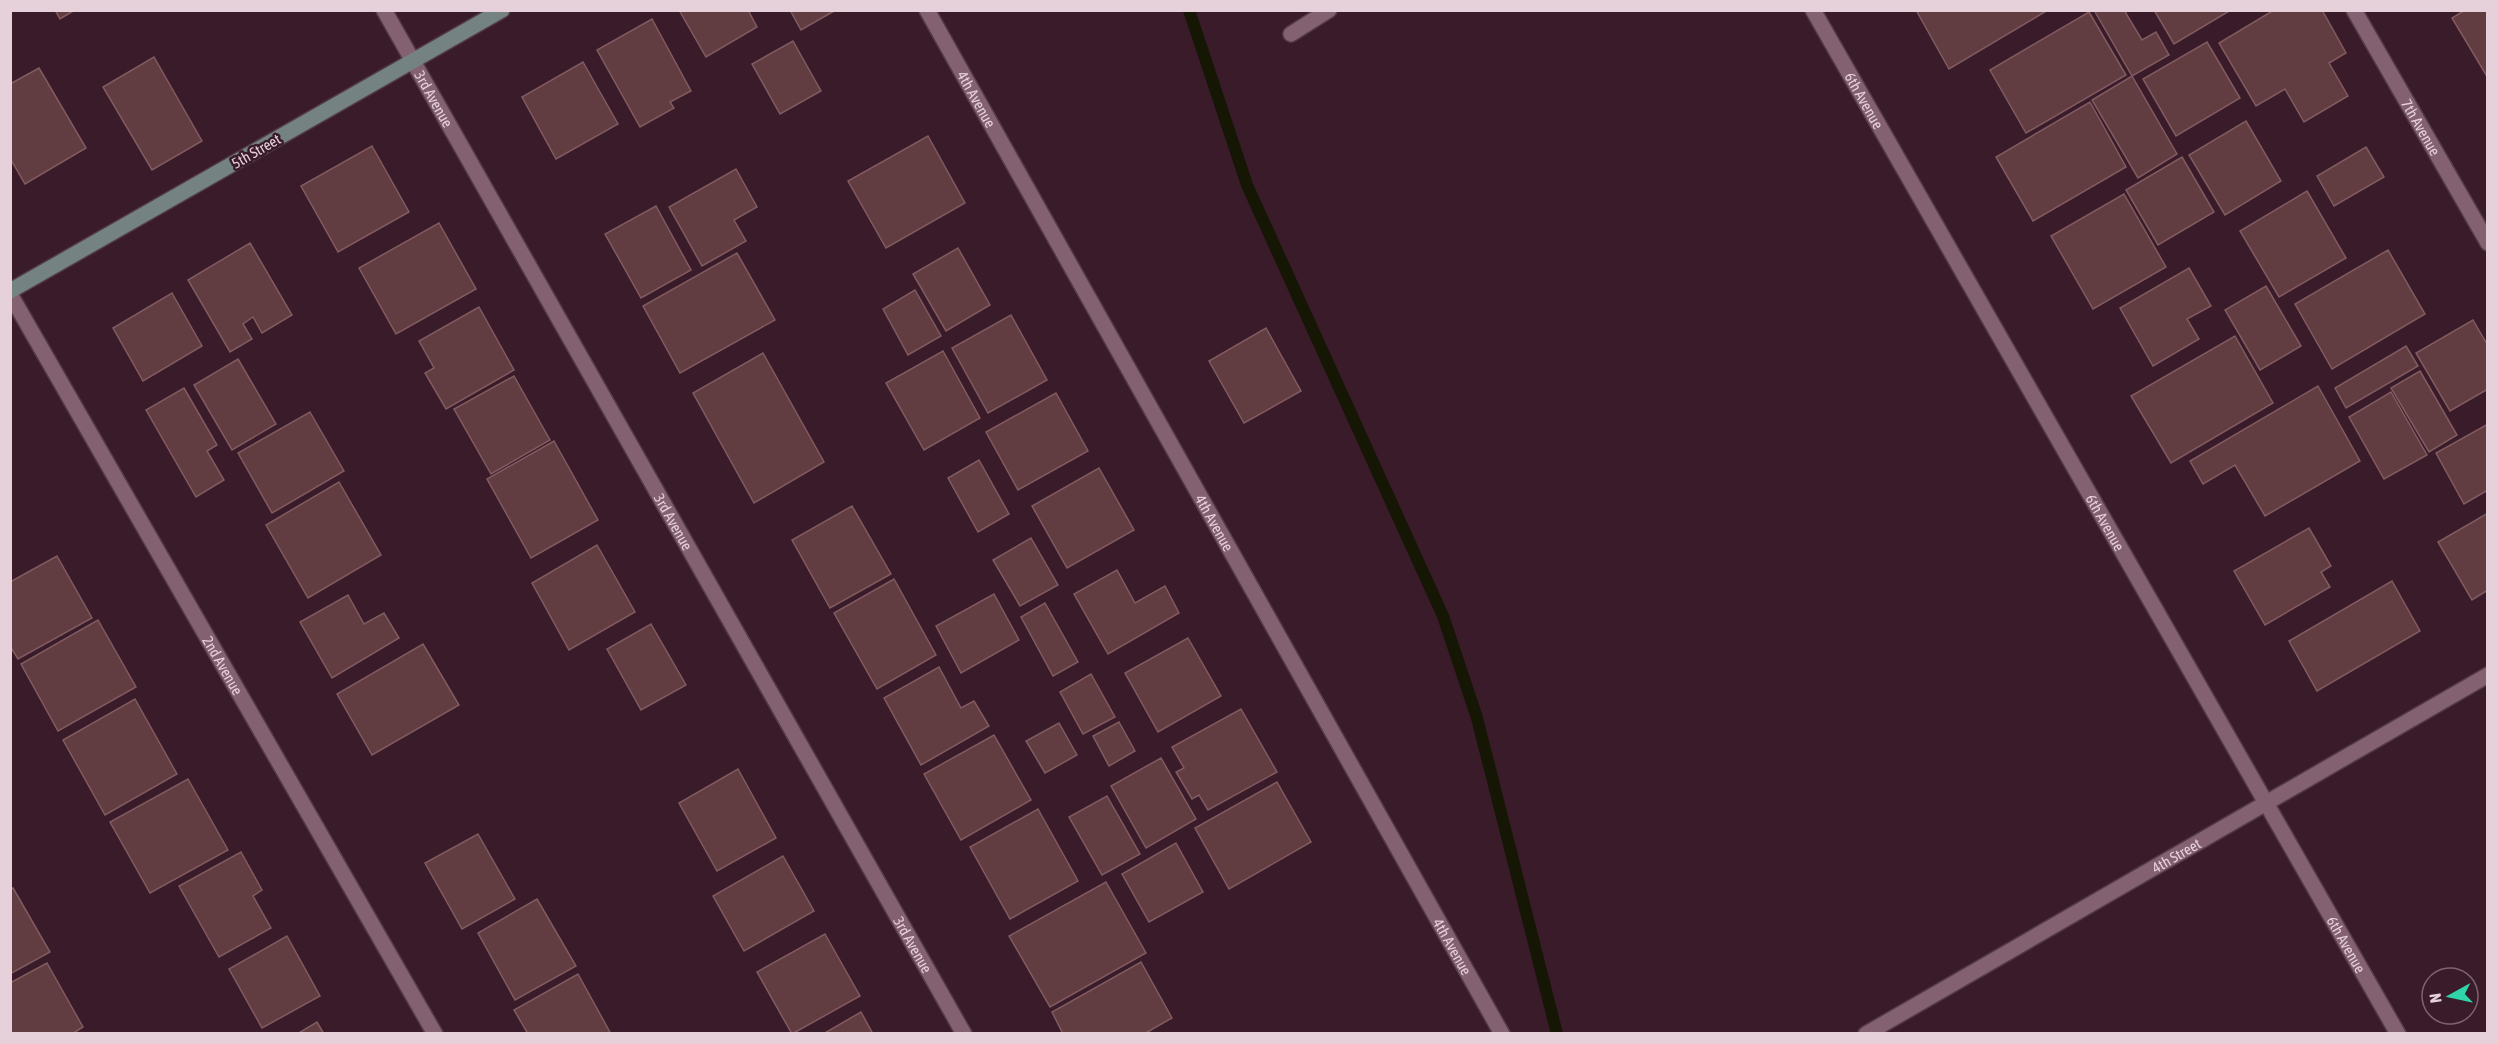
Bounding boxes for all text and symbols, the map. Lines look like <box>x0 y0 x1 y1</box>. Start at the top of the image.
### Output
street label: 3rd Avenue <box>412 67 457 130</box>
street label: 4th Avenue <box>954 68 1000 130</box>
street label: 6th Avenue <box>1842 69 1888 132</box>
street label: 7th Avenue <box>2398 96 2444 158</box>
street label: 5th Street <box>229 130 283 172</box>
street label: 3rd Avenue <box>651 490 697 553</box>
street label: 4th Avenue <box>1192 491 1238 554</box>
street label: 6th Avenue <box>2083 491 2129 554</box>
street label: 2nd Avenue <box>200 633 247 698</box>
street label: 4th Street <box>2149 834 2204 876</box>
street label: 3rd Avenue <box>891 913 936 976</box>
street label: 6th Avenue <box>2324 913 2370 976</box>
street label: 4th Avenue <box>1430 915 1476 978</box>
north arrow <box>2420 966 2480 1026</box>
text: N <box>2426 992 2445 1004</box>

